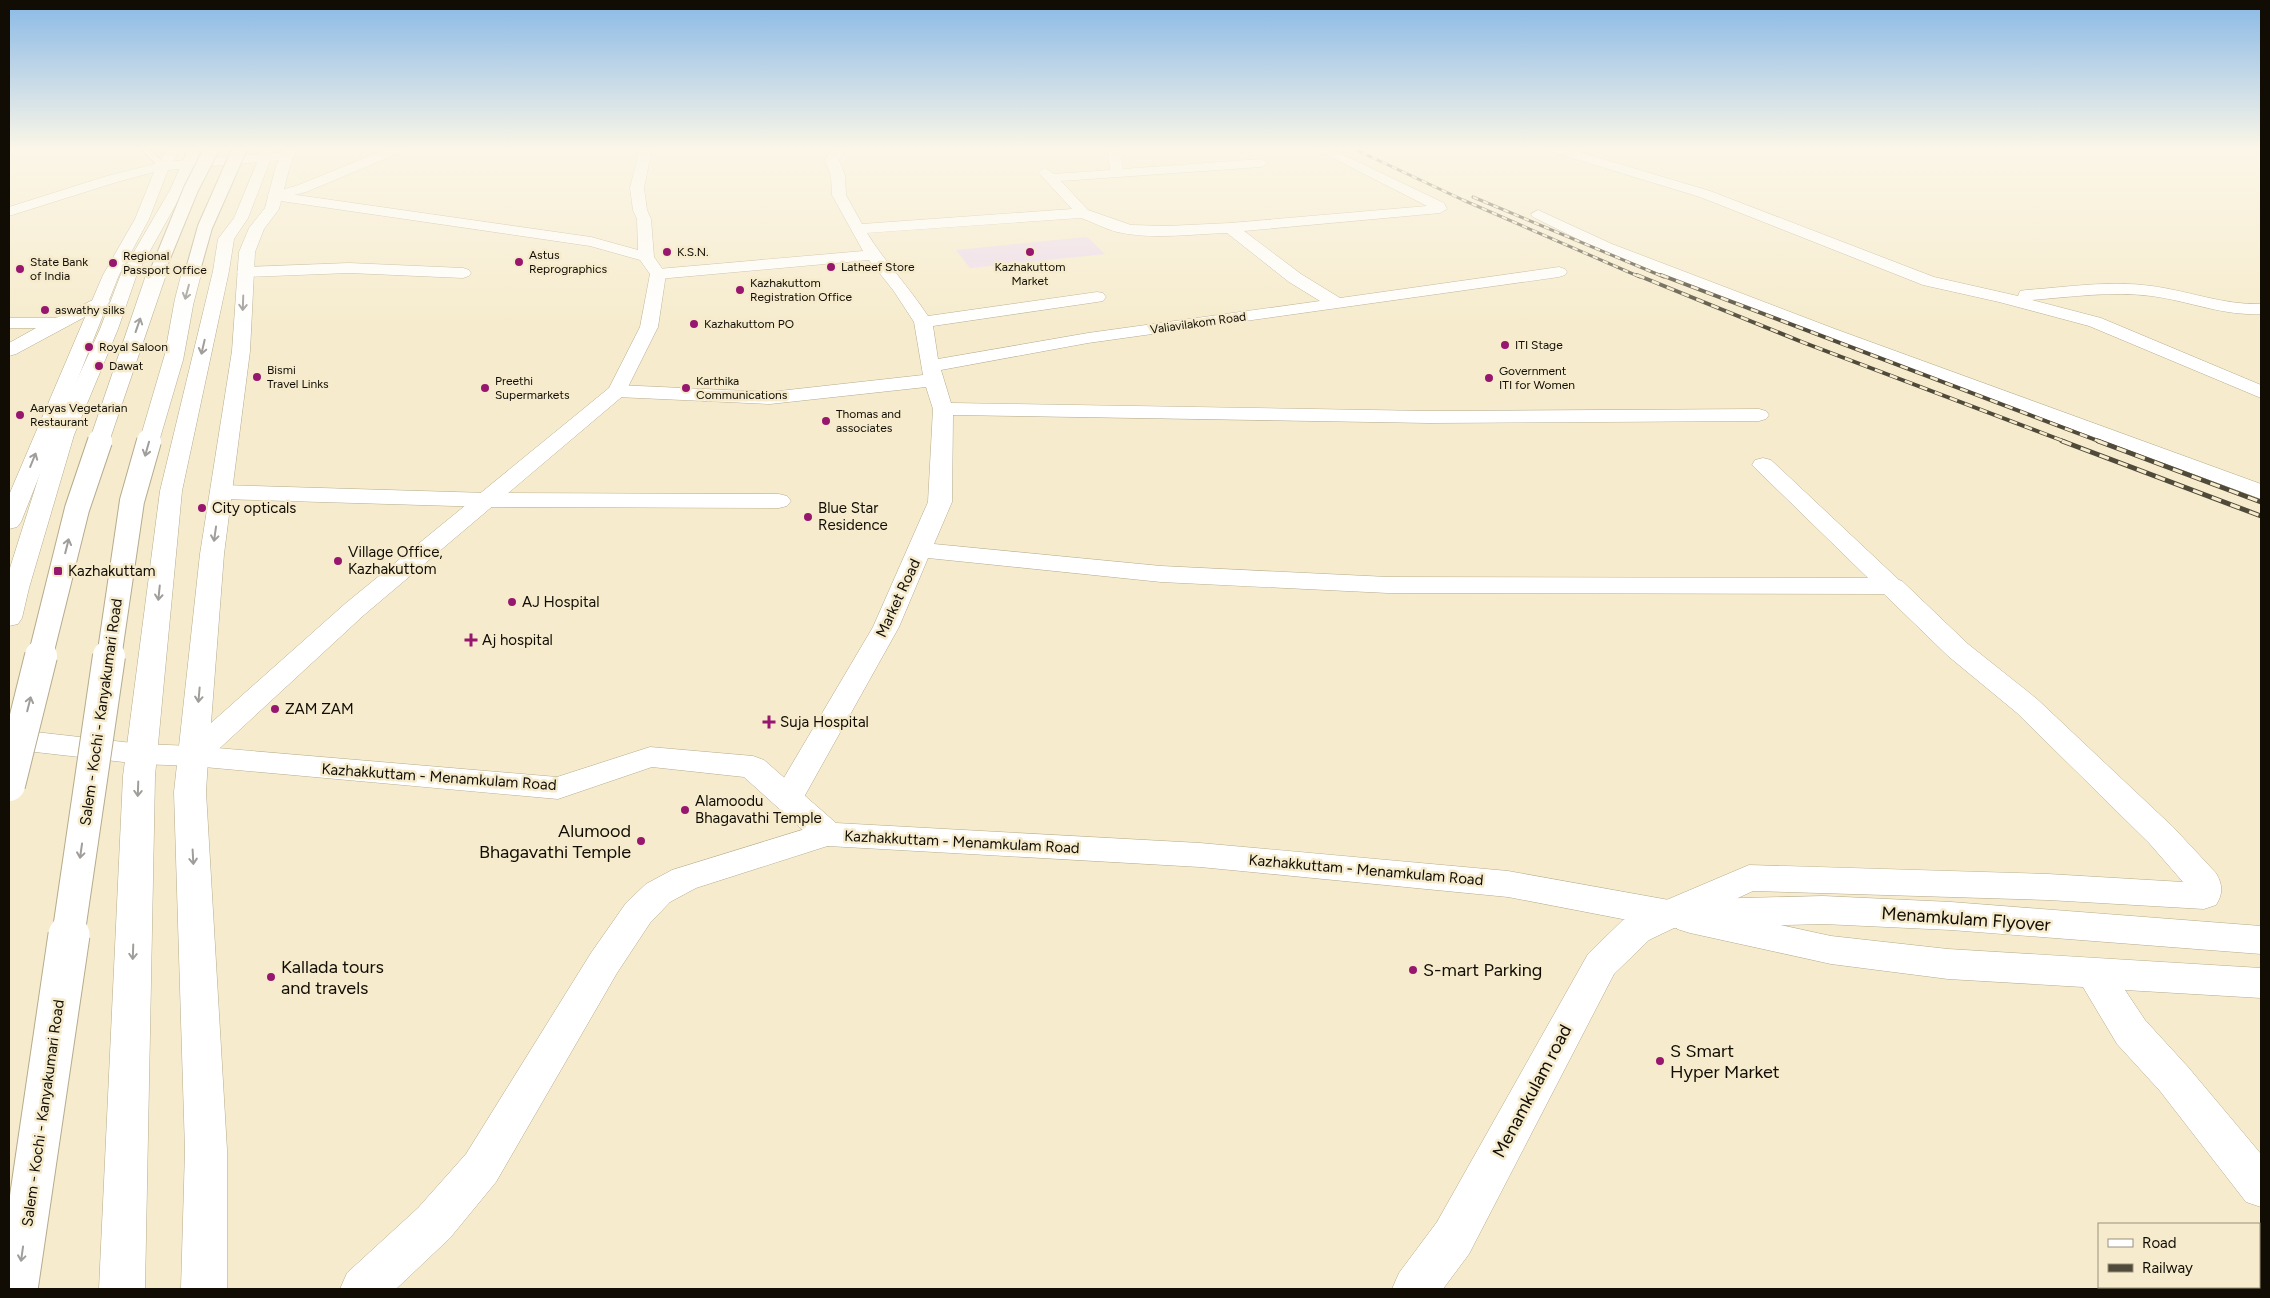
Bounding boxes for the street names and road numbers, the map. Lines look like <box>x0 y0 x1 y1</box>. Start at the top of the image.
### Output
street label: Valiavilakom Road <box>1149 309 1247 337</box>
street label: Market Road <box>872 556 924 640</box>
street label: Salem - Kochi - Kanyakumari Road <box>76 597 126 827</box>
street label: Kazhakkuttam - Menamkulam Road <box>321 760 557 794</box>
street label: Kazhakkuttam - Menamkulam Road <box>844 827 1080 857</box>
street label: Kazhakkuttam - Menamkulam Road <box>1248 851 1484 889</box>
street label: Menamkulam Flyover <box>1881 902 2051 936</box>
street label: Salem - Kochi - Kanyakumari Road <box>18 998 68 1228</box>
street label: Menamkulam road <box>1488 1021 1576 1161</box>

